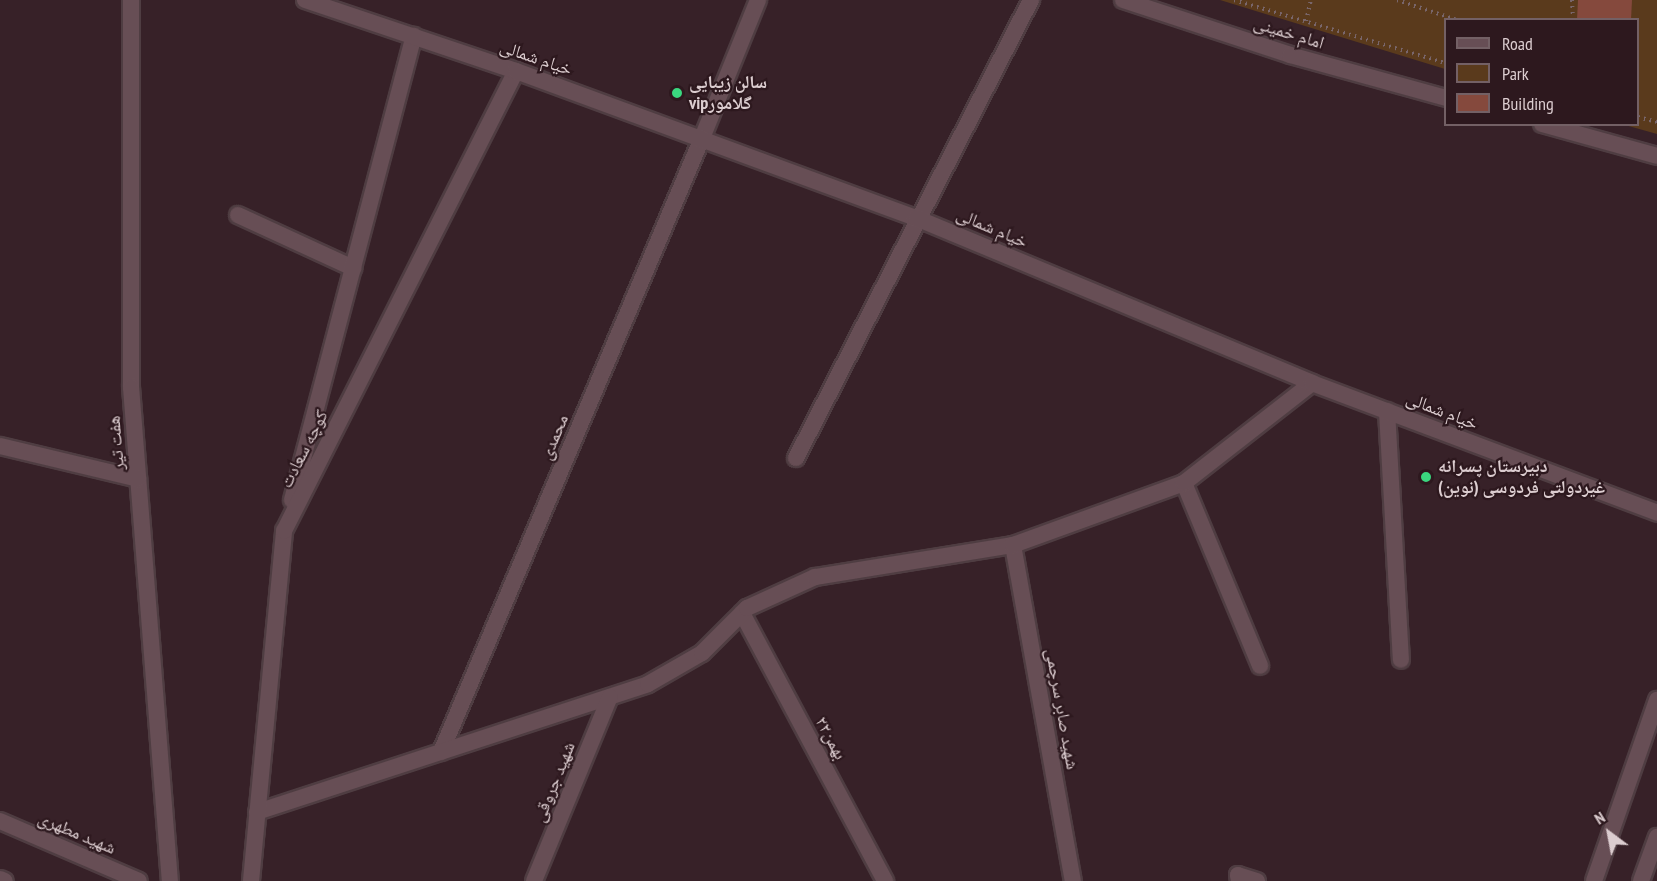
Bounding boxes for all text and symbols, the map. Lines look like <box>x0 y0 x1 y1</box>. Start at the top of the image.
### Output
street label: امام خمینی <box>1251 12 1327 54</box>
legend <box>1444 18 1639 126</box>
text: Road <box>1502 32 1533 55</box>
street label: خیام شمالی <box>497 36 575 80</box>
text: Park <box>1502 62 1529 85</box>
place label: سالن زیبایی vipگلامور <box>689 72 767 115</box>
marker: سالن زیبایی vipگلامور <box>670 86 684 100</box>
text: Building <box>1502 92 1554 115</box>
street label: خیام شمالی <box>953 203 1031 253</box>
street label: خیام شمالی <box>1403 387 1481 435</box>
street label: کوچه سعادت <box>275 406 333 492</box>
street label: محمدی <box>535 411 573 463</box>
street label: هفت تير <box>103 415 129 471</box>
place label: دبیرستان پسرانه غیردولتی فردوسی (نوین) <box>1438 456 1605 498</box>
marker: دبیرستان پسرانه غیردولتی فردوسی (نوین) <box>1419 470 1433 484</box>
street label: شهید صابر سرچمی <box>1041 647 1083 771</box>
street label: ۲۲بهمن <box>811 713 851 763</box>
street label: شهید جروقی <box>528 739 580 825</box>
north arrow <box>1579 803 1639 863</box>
street label: شهید مطهری <box>35 807 119 859</box>
text: N <box>1590 807 1608 829</box>

